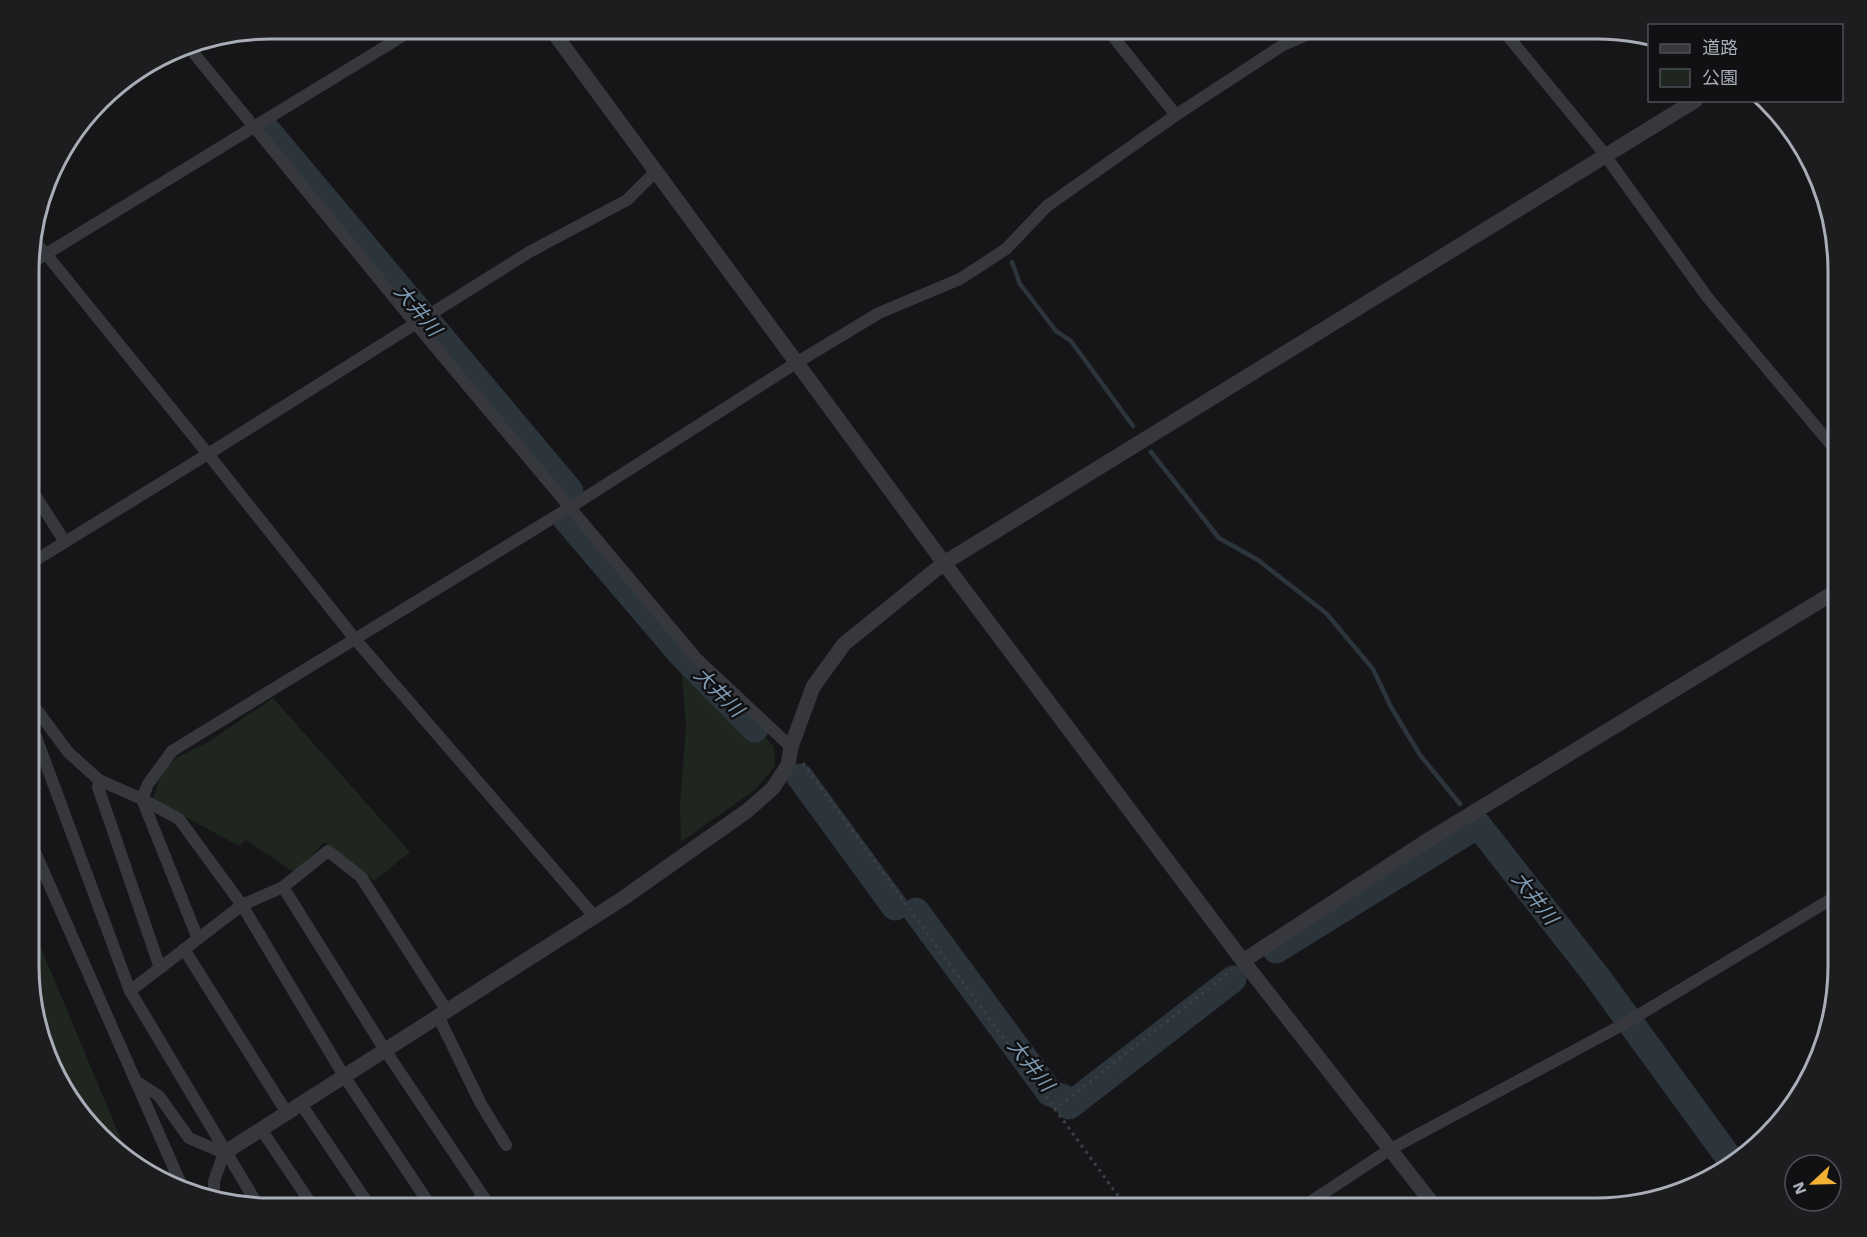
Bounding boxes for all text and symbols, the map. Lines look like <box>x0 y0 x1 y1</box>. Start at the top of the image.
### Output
legend <box>1648 24 1843 102</box>
text: 道路 <box>1702 37 1738 58</box>
text: 公園 <box>1702 67 1738 88</box>
water label: 大井川 <box>390 279 448 342</box>
water label: 大井川 <box>689 662 750 723</box>
water label: 大井川 <box>1507 867 1564 931</box>
water label: 大井川 <box>1003 1034 1060 1097</box>
north arrow <box>1783 1153 1843 1213</box>
text: N <box>1789 1179 1811 1197</box>

